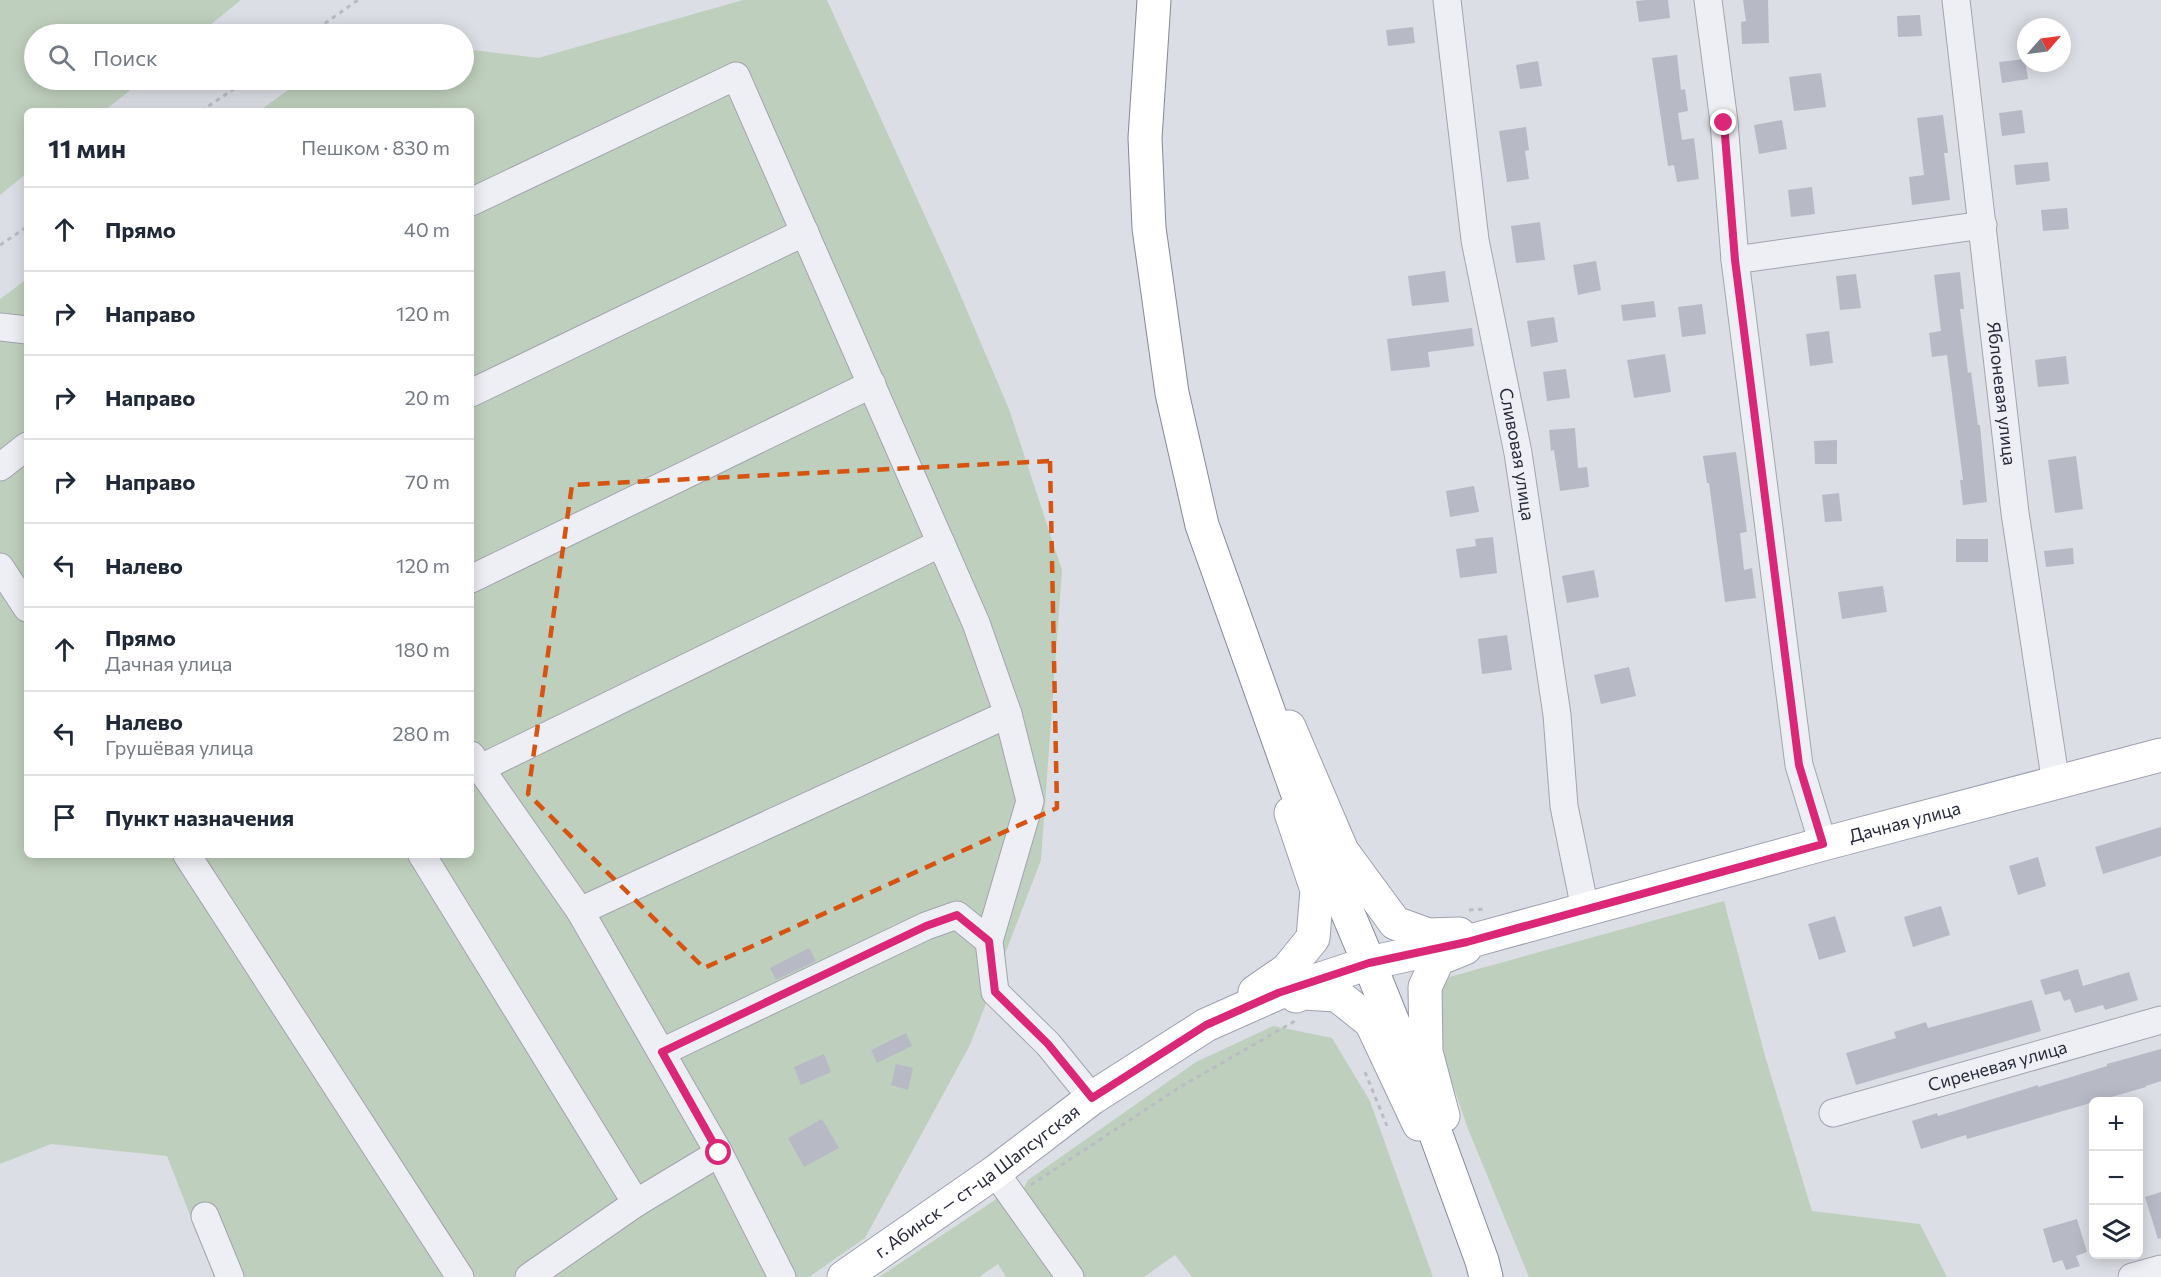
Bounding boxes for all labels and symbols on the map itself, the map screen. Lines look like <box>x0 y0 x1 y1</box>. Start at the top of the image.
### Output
north arrow <box>2017 18 2071 72</box>
route end <box>1710 109 1736 135</box>
street label: Яблоневая улица <box>1983 320 2021 467</box>
street label: Сливовая улица <box>1495 386 1540 522</box>
street label: Дачная улица <box>1846 796 1963 847</box>
street label: Сиреневая улица <box>1925 1035 2069 1096</box>
street label: г. Абинск — ст-ца Шапсугская <box>870 1099 1084 1262</box>
route start <box>705 1139 731 1165</box>

